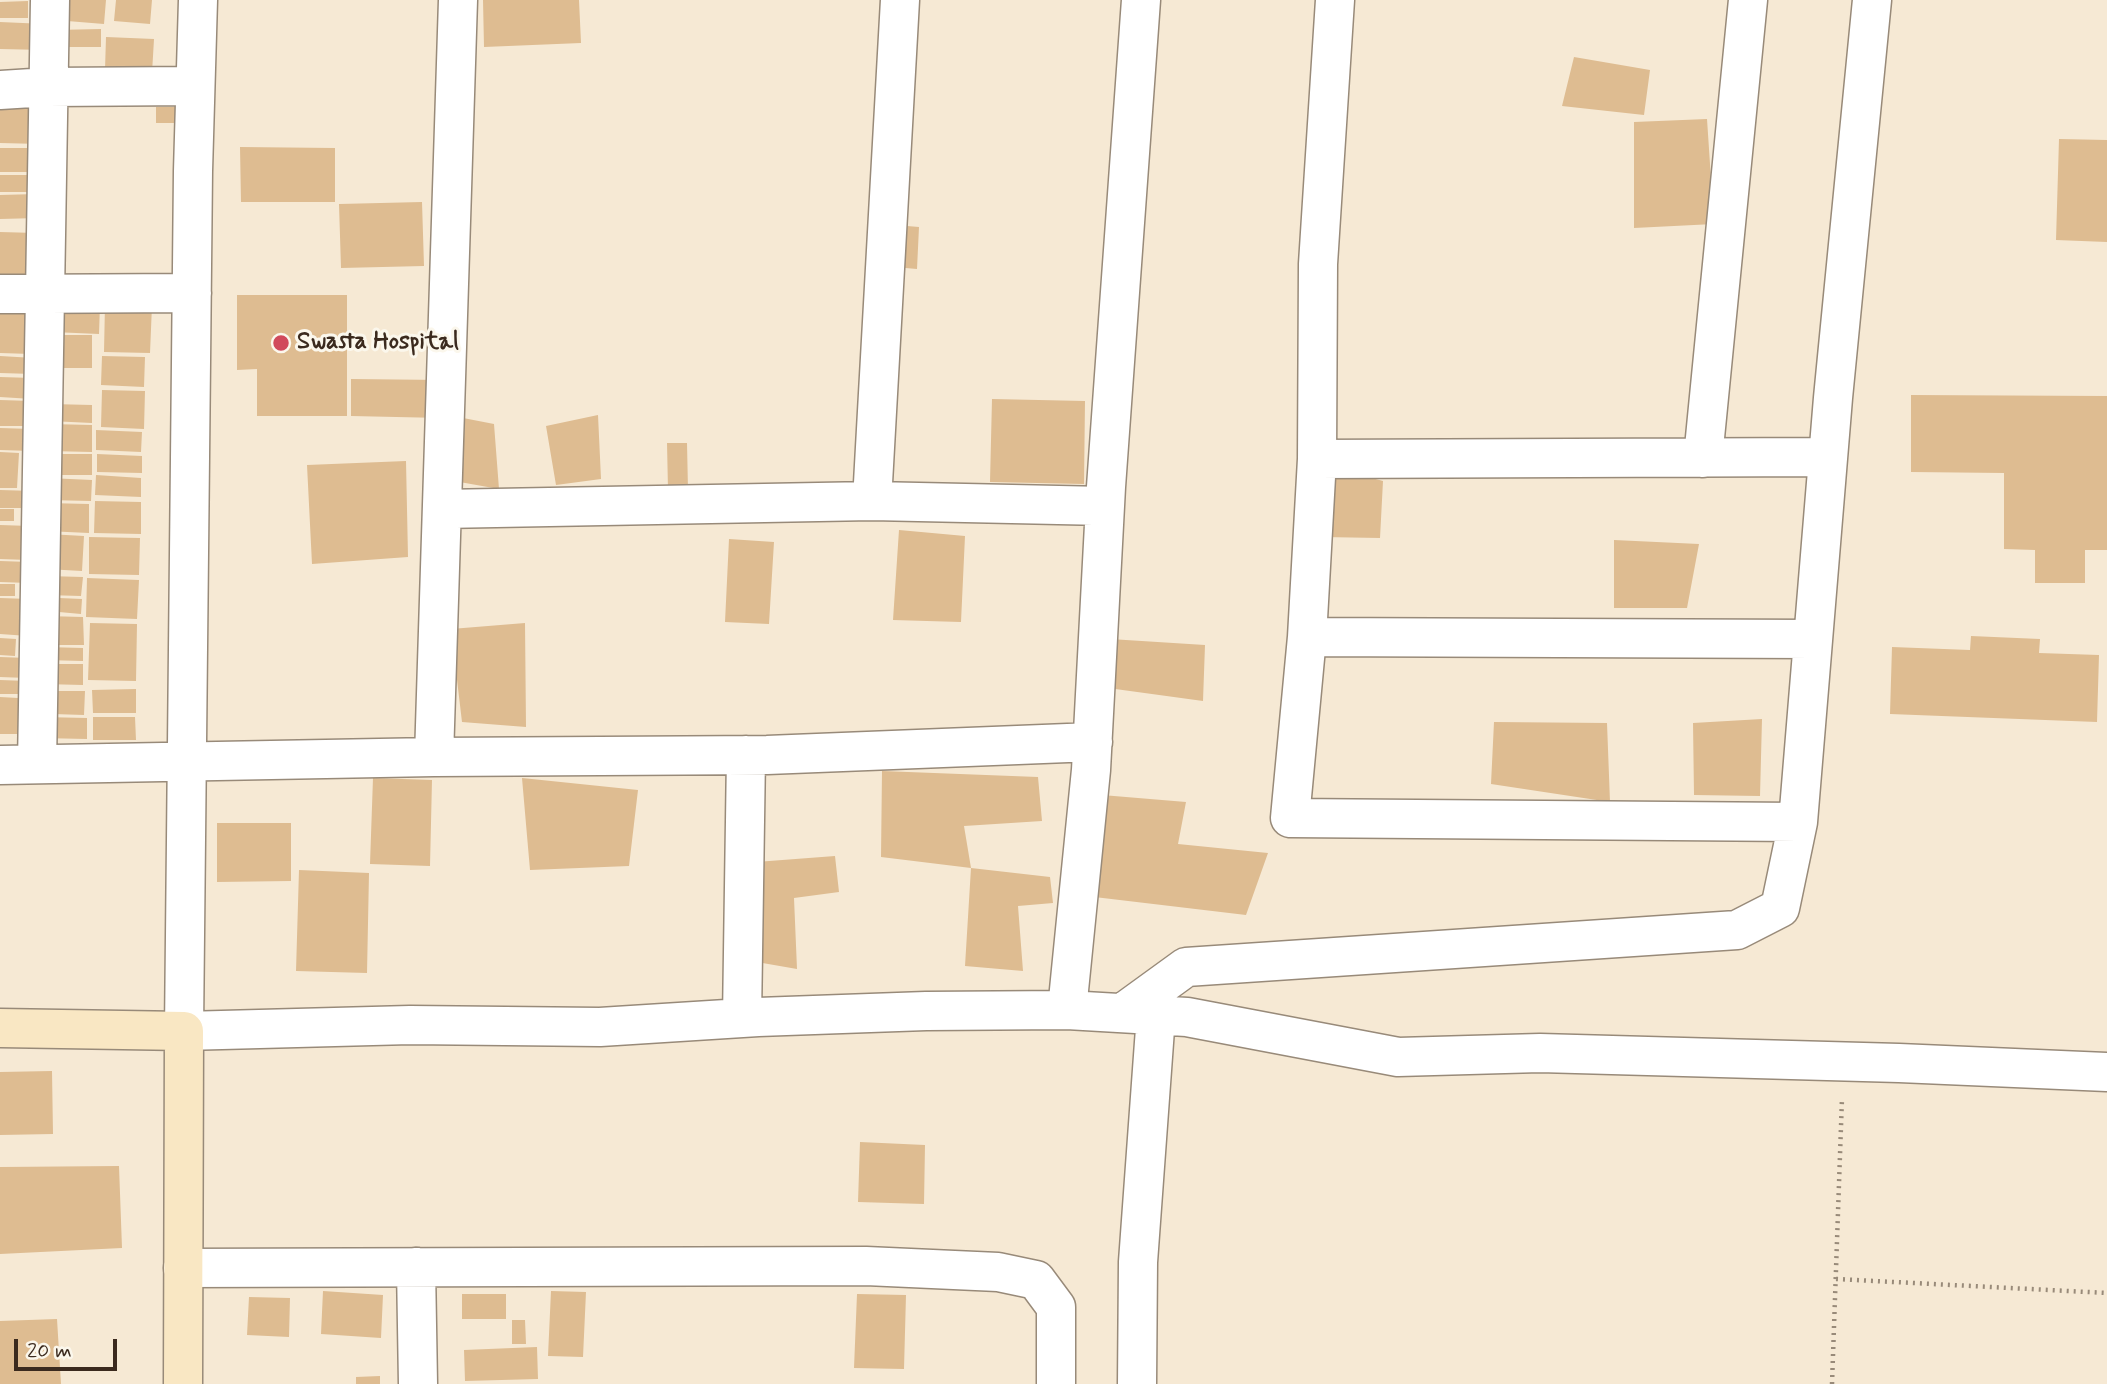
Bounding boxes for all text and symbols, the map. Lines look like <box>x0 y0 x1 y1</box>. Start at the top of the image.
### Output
place label: Swasta Hospital <box>297 329 459 357</box>
marker: Swasta Hospital <box>271 333 291 353</box>
scale bar <box>18 1324 121 1368</box>
text: 20 m <box>27 1337 72 1365</box>

